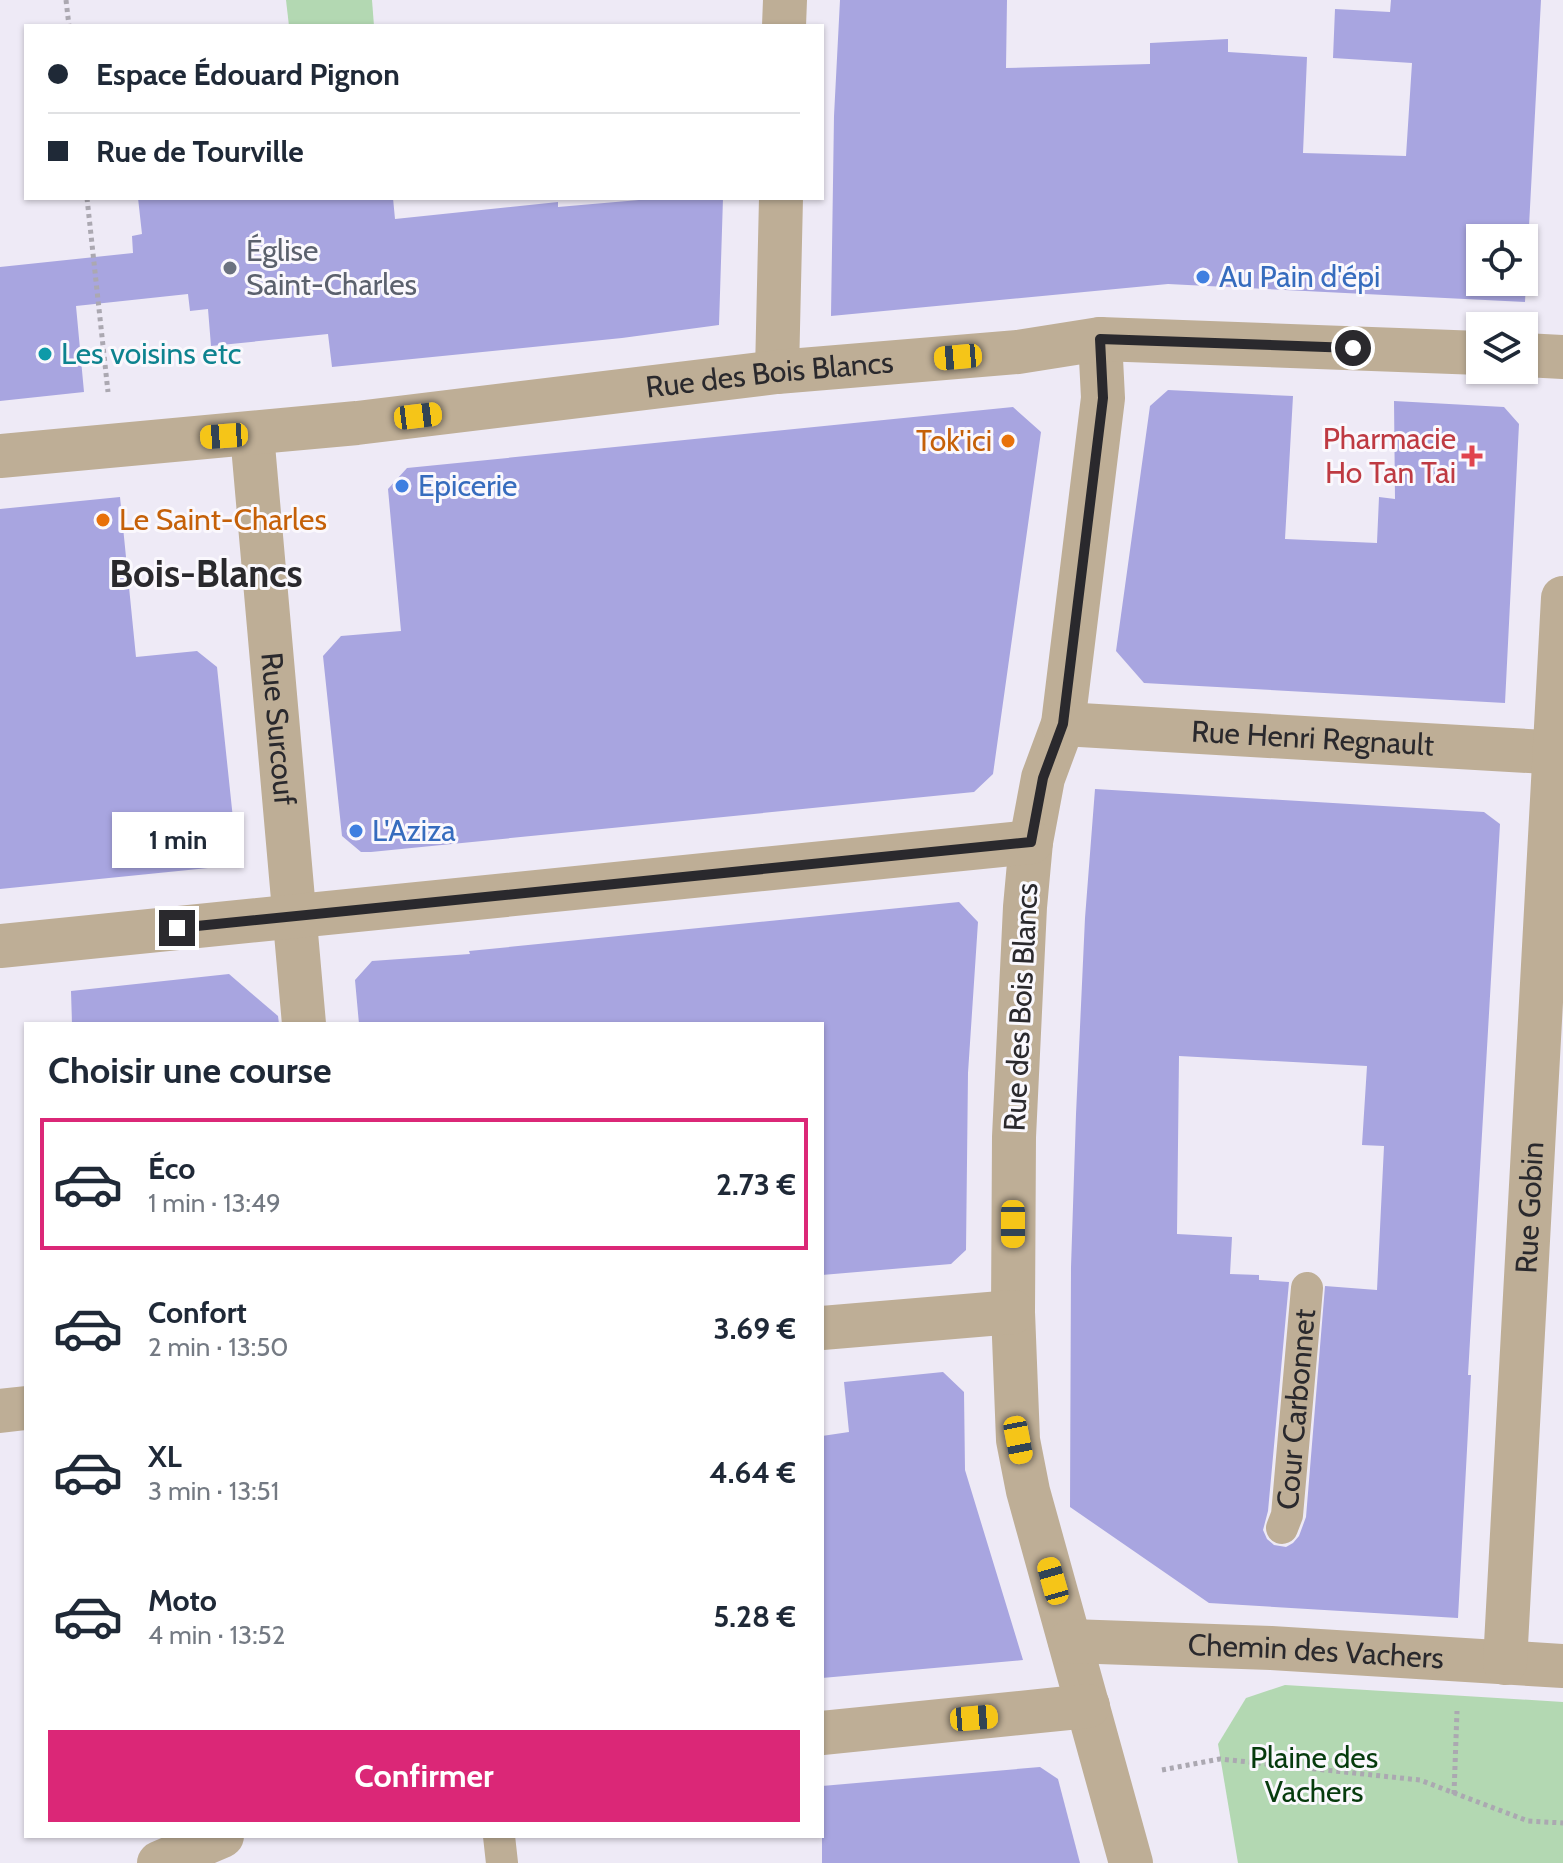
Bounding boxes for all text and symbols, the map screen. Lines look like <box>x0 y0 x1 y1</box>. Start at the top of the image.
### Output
text: Espace Édouard Pignon <box>96 56 400 93</box>
text: Rue de Tourville <box>96 133 304 170</box>
map controls <box>1466 224 1538 384</box>
button: locate <box>1466 224 1538 296</box>
place label: Église Saint-Charles <box>246 232 417 303</box>
place label: Au Pain d'épi <box>1219 258 1380 295</box>
marker: Église Saint-Charles <box>221 259 239 277</box>
marker: Au Pain d'épi <box>1194 268 1212 286</box>
button: layers <box>1466 312 1538 384</box>
route start <box>1335 330 1371 366</box>
place label: Les voisins etc <box>61 335 241 372</box>
street label: Rue des Bois Blancs <box>644 343 895 406</box>
car <box>933 343 983 371</box>
marker: Les voisins etc <box>36 345 54 363</box>
car <box>393 401 443 431</box>
place label: Pharmacie Ho Tan Tai <box>1323 420 1456 491</box>
car <box>199 422 249 450</box>
place label: Tok'ici <box>916 422 992 459</box>
marker: Tok'ici <box>999 432 1017 450</box>
marker: Pharmacie Ho Tan Tai <box>1463 447 1481 465</box>
place label: Epicerie <box>418 467 517 504</box>
marker: Epicerie <box>393 477 411 495</box>
place label: Le Saint-Charles <box>119 501 327 538</box>
marker: Le Saint-Charles <box>94 511 112 529</box>
district label: Bois-Blancs <box>109 550 303 597</box>
street label: Rue Surcouf <box>253 651 304 807</box>
street label: Rue Henri Regnault <box>1190 712 1435 763</box>
callout: 1 min <box>111 812 243 868</box>
place label: L'Aziza <box>372 812 456 849</box>
marker: L'Aziza <box>347 822 365 840</box>
text: 1 min <box>149 824 207 856</box>
street label: Rue des Bois Blancs <box>996 882 1045 1132</box>
route end <box>159 910 195 946</box>
text: Choisir une course <box>48 1048 331 1092</box>
street label: Rue Gobin <box>1507 1141 1551 1275</box>
icon: car <box>52 1148 124 1220</box>
text: Éco <box>148 1150 195 1187</box>
text: 2.73 € <box>716 1166 796 1203</box>
text: 1 min · 13:49 <box>148 1187 281 1219</box>
car <box>1001 1200 1025 1248</box>
icon: car <box>52 1292 124 1364</box>
text: Confort <box>148 1294 247 1331</box>
street label: Cour Carbonnet <box>1269 1307 1323 1511</box>
text: 3.69 € <box>713 1310 796 1347</box>
text: 2 min · 13:50 <box>148 1331 288 1363</box>
car <box>1002 1414 1034 1466</box>
icon: car <box>52 1436 124 1508</box>
text: XL <box>148 1438 182 1475</box>
text: 4.64 € <box>709 1454 796 1491</box>
text: 3 min · 13:51 <box>148 1475 279 1507</box>
car <box>1035 1555 1071 1607</box>
icon: car <box>52 1580 124 1652</box>
text: Moto <box>148 1582 217 1619</box>
text: 5.28 € <box>713 1598 796 1635</box>
text: 4 min · 13:52 <box>148 1619 285 1651</box>
street label: Chemin des Vachers <box>1187 1626 1445 1677</box>
car <box>949 1704 999 1732</box>
button: Confirmer <box>48 1730 800 1822</box>
park label: Plaine des Vachers <box>1250 1739 1378 1810</box>

